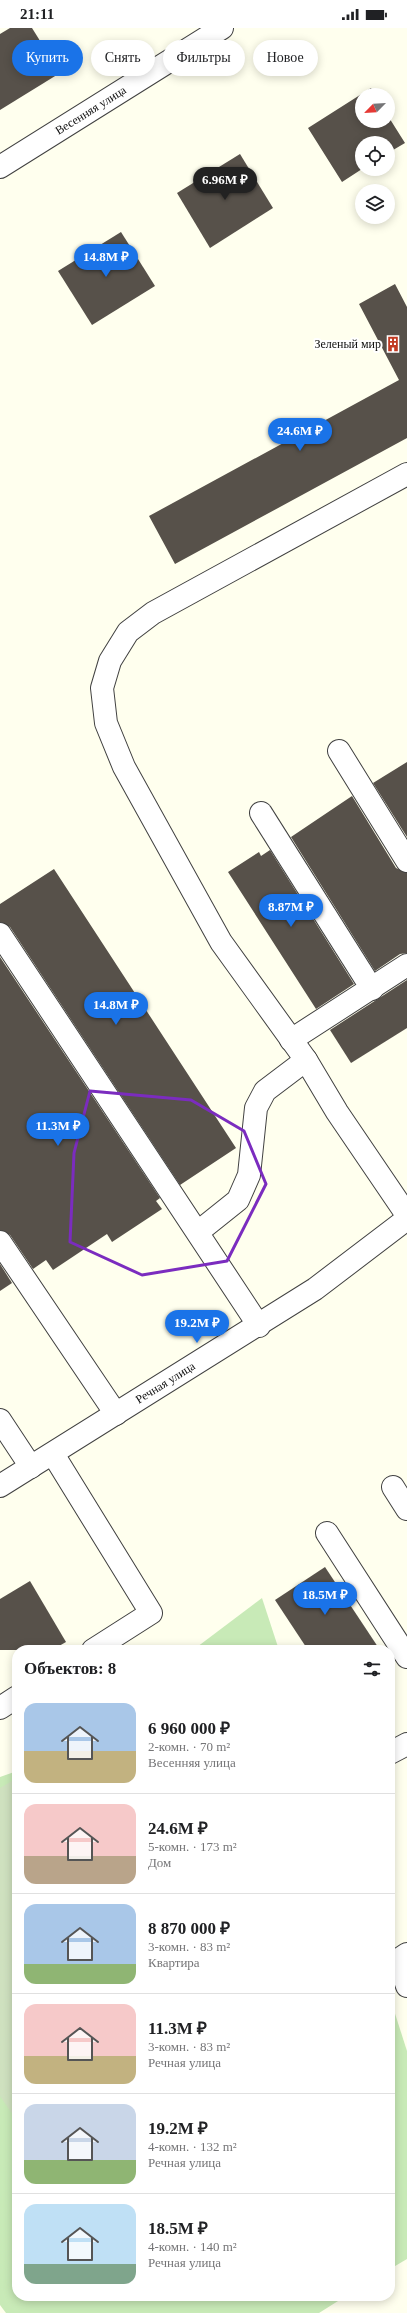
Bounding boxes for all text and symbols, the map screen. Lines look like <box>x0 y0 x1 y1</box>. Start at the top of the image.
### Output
text: 21:11 <box>20 6 54 22</box>
chip: Купить <box>12 40 83 76</box>
chip: Снять <box>91 40 155 76</box>
chip: Фильтры <box>163 40 245 76</box>
chip: Новое <box>253 40 318 76</box>
street label: Весенняя улица <box>53 82 129 138</box>
north arrow <box>355 88 395 128</box>
map controls <box>355 88 395 224</box>
button: locate <box>355 136 395 176</box>
pin: 6.96M ₽ <box>188 167 262 201</box>
text: 6.96M ₽ <box>202 172 248 187</box>
button: layers <box>355 184 395 224</box>
pin: 14.8M ₽ <box>69 244 143 278</box>
text: 14.8M ₽ <box>83 249 129 264</box>
building icon: Зеленый мир <box>384 335 402 353</box>
place label: Зеленый мир <box>314 337 381 351</box>
pin: 24.6M ₽ <box>263 418 337 452</box>
text: 24.6M ₽ <box>277 423 323 438</box>
pin: 8.87M ₽ <box>254 894 328 928</box>
text: 8.87M ₽ <box>268 899 314 914</box>
pin: 14.8M ₽ <box>79 992 153 1026</box>
text: 14.8M ₽ <box>93 997 139 1012</box>
pin: 11.3M ₽ <box>21 1113 95 1147</box>
text: 11.3M ₽ <box>35 1118 81 1133</box>
pin: 19.2M ₽ <box>160 1310 234 1344</box>
text: 19.2M ₽ <box>174 1315 220 1330</box>
street label: Речная улица <box>133 1358 198 1406</box>
pin: 18.5M ₽ <box>288 1582 362 1616</box>
text: 18.5M ₽ <box>302 1587 348 1602</box>
icon: filters <box>361 1658 383 1680</box>
text: Объектов: 8 <box>24 1659 116 1678</box>
icon: home <box>56 1719 104 1767</box>
text: 6 960 000 ₽ <box>148 1719 230 1738</box>
text: 2-комн. · 70 m² <box>148 1739 230 1754</box>
text: Весенняя улица <box>148 1755 236 1770</box>
text: 24.6M ₽ <box>148 1819 208 1838</box>
icon: home <box>56 1820 104 1868</box>
text: 5-комн. · 173 m² <box>148 1839 237 1854</box>
text: Дом <box>148 1855 171 1870</box>
text: 8 870 000 ₽ <box>148 1919 230 1938</box>
icon: home <box>56 1920 104 1968</box>
text: 3-комн. · 83 m² <box>148 1939 230 1954</box>
text: Квартира <box>148 1955 200 1970</box>
text: 11.3M ₽ <box>148 2019 207 2038</box>
icon: home <box>56 2020 104 2068</box>
text: 3-комн. · 83 m² <box>148 2039 230 2054</box>
text: Речная улица <box>148 2055 221 2070</box>
text: 19.2M ₽ <box>148 2119 208 2138</box>
icon: home <box>56 2120 104 2168</box>
text: 4-комн. · 132 m² <box>148 2139 237 2154</box>
text: Речная улица <box>148 2155 221 2170</box>
text: 18.5M ₽ <box>148 2219 208 2238</box>
icon: home <box>56 2220 104 2268</box>
text: 4-комн. · 140 m² <box>148 2239 237 2254</box>
text: Речная улица <box>148 2255 221 2270</box>

